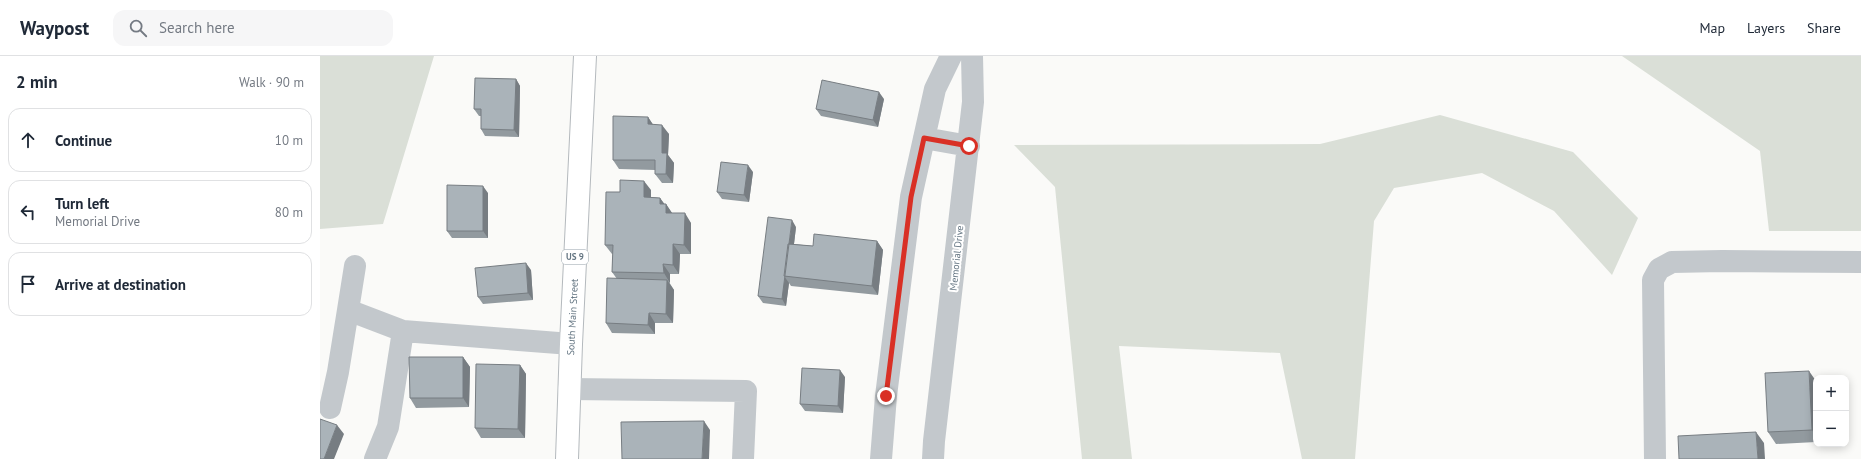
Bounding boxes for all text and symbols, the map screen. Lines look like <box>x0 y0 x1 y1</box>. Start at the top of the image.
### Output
search box <box>113 10 393 46</box>
text: Waypost <box>20 16 89 40</box>
icon: search <box>127 17 149 39</box>
text: Search here <box>159 18 235 37</box>
text: Map <box>1699 19 1725 37</box>
text: Layers <box>1747 19 1785 37</box>
text: Share <box>1807 19 1841 37</box>
text: 2 min <box>16 71 57 93</box>
text: Walk · 90 m <box>239 74 304 91</box>
icon: ahead <box>17 129 39 151</box>
text: Continue <box>55 131 112 150</box>
text: 10 m <box>275 132 303 149</box>
route start <box>960 137 978 155</box>
text: Turn left <box>55 194 109 213</box>
icon: left <box>17 201 39 223</box>
text: 80 m <box>275 204 303 221</box>
text: Memorial Drive <box>55 213 140 230</box>
street label: Memorial Drive <box>947 225 966 291</box>
road number: US 9 <box>562 250 588 264</box>
icon: arrive <box>17 273 39 295</box>
text: Arrive at destination <box>55 275 186 294</box>
street label: South Main Street <box>564 278 581 356</box>
map controls <box>1813 375 1849 447</box>
button: + <box>1813 375 1849 411</box>
route end <box>877 387 895 405</box>
button: − <box>1813 411 1849 447</box>

